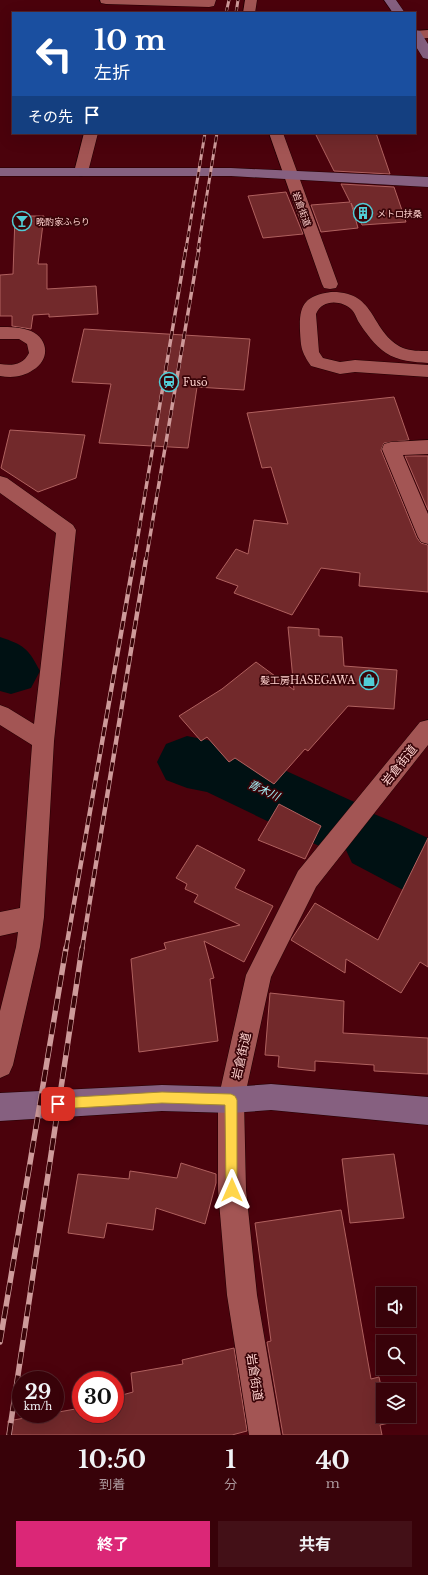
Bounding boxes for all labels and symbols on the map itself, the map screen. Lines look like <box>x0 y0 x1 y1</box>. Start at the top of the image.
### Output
street label: 岩倉街道 <box>291 190 313 228</box>
building icon: メトロ扶桑 <box>352 202 374 224</box>
place label: メトロ扶桑 <box>377 208 422 219</box>
bar icon: 晩酌家ふらり <box>11 210 33 232</box>
place label: 晩酌家ふらり <box>36 216 90 227</box>
station icon: Fusō <box>158 371 180 393</box>
place label: Fusō <box>183 376 208 389</box>
shop icon: 髪工房HASEGAWA <box>358 669 380 691</box>
place label: 髪工房HASEGAWA <box>260 674 355 687</box>
street label: 岩倉街道 <box>378 742 420 788</box>
water label: 青木川 <box>246 777 283 804</box>
street label: 岩倉街道 <box>228 1031 254 1081</box>
pin <box>41 1087 75 1121</box>
position arrow <box>211 1169 253 1211</box>
street label: 岩倉街道 <box>244 1352 266 1402</box>
speed limit sign: 30 <box>72 1371 124 1423</box>

